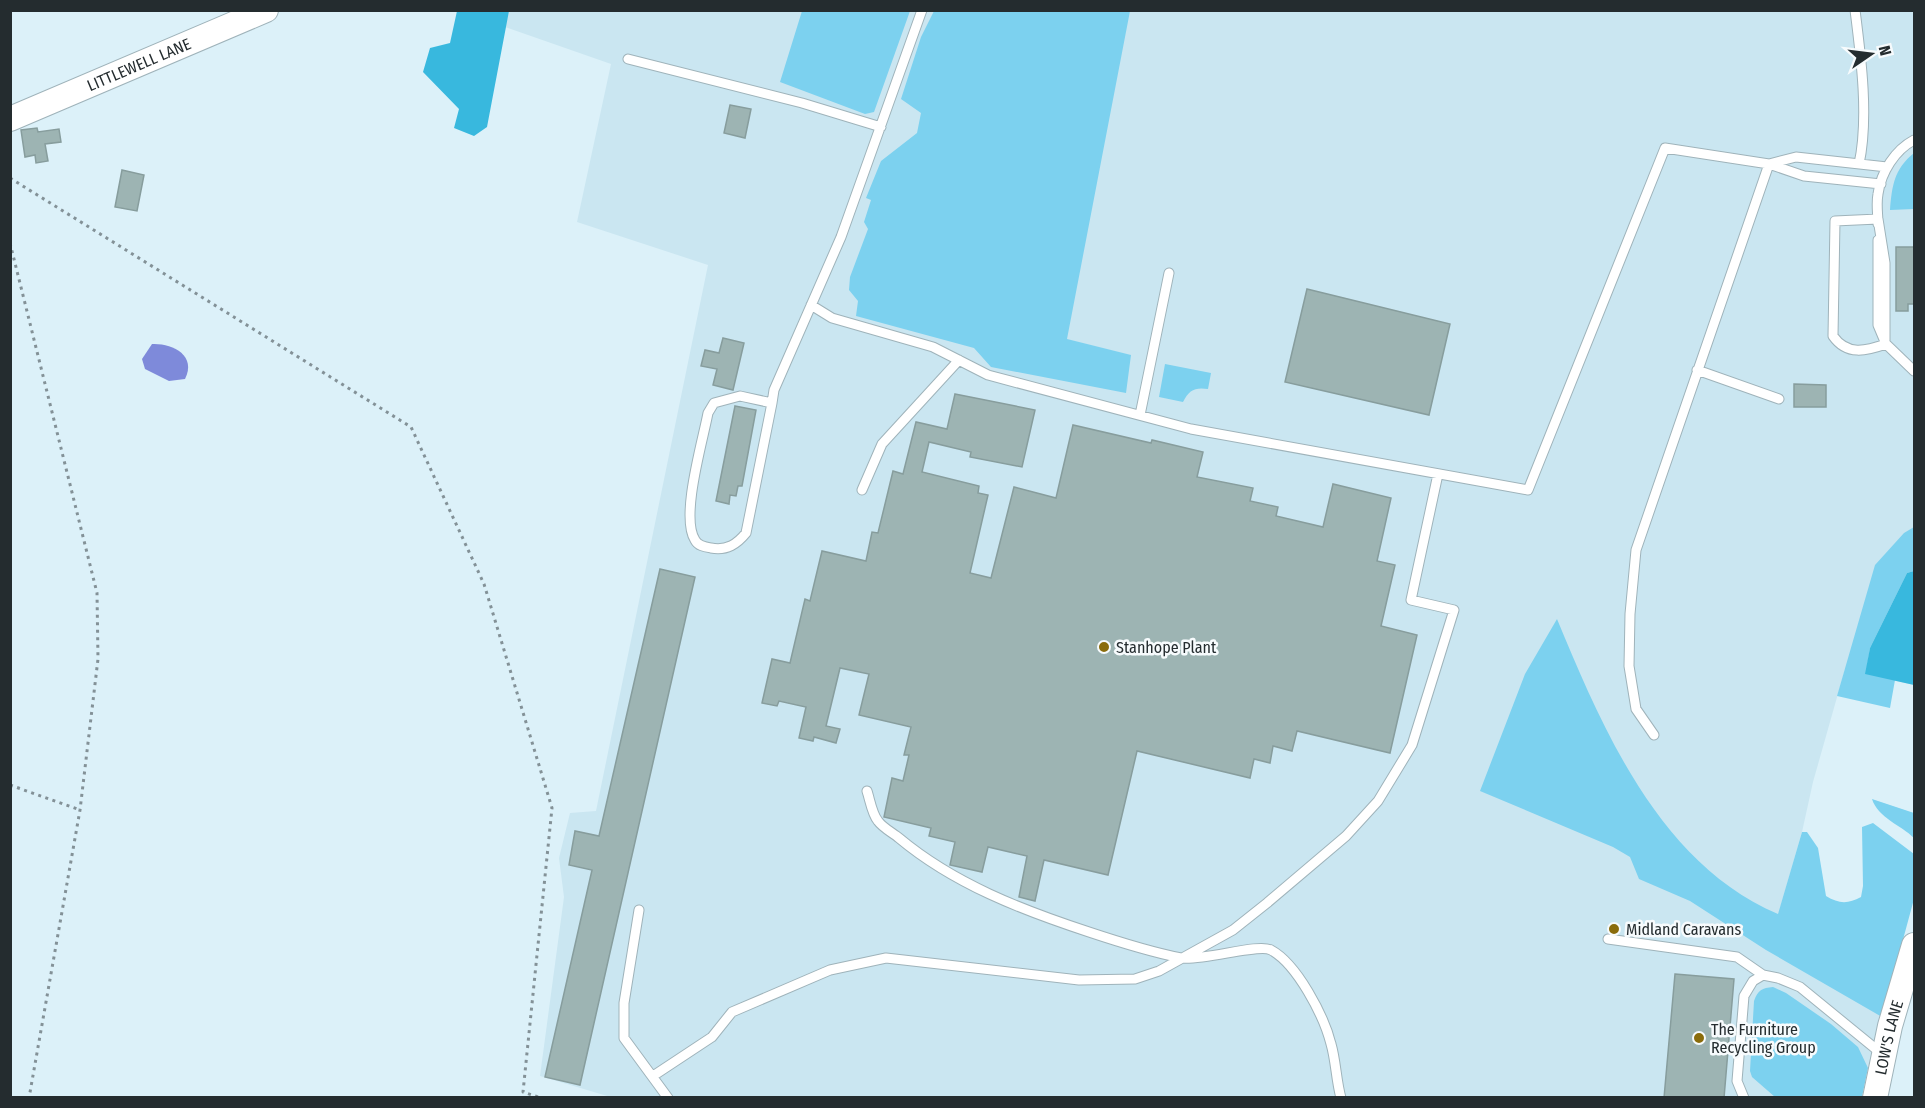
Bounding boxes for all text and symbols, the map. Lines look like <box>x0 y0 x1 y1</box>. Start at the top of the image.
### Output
north arrow <box>1841 24 1901 84</box>
street label: LITTLEWELL LANE <box>84 34 194 95</box>
text: N <box>1875 44 1895 57</box>
place label: Stanhope Plant <box>1116 638 1217 657</box>
marker: Stanhope Plant <box>1097 640 1111 654</box>
place label: Midland Caravans <box>1626 920 1741 939</box>
marker: Midland Caravans <box>1607 922 1621 936</box>
street label: LOW'S LANE <box>1871 998 1907 1076</box>
place label: The Furniture Recycling Group <box>1711 1020 1816 1057</box>
marker: The Furniture Recycling Group <box>1692 1031 1706 1045</box>

